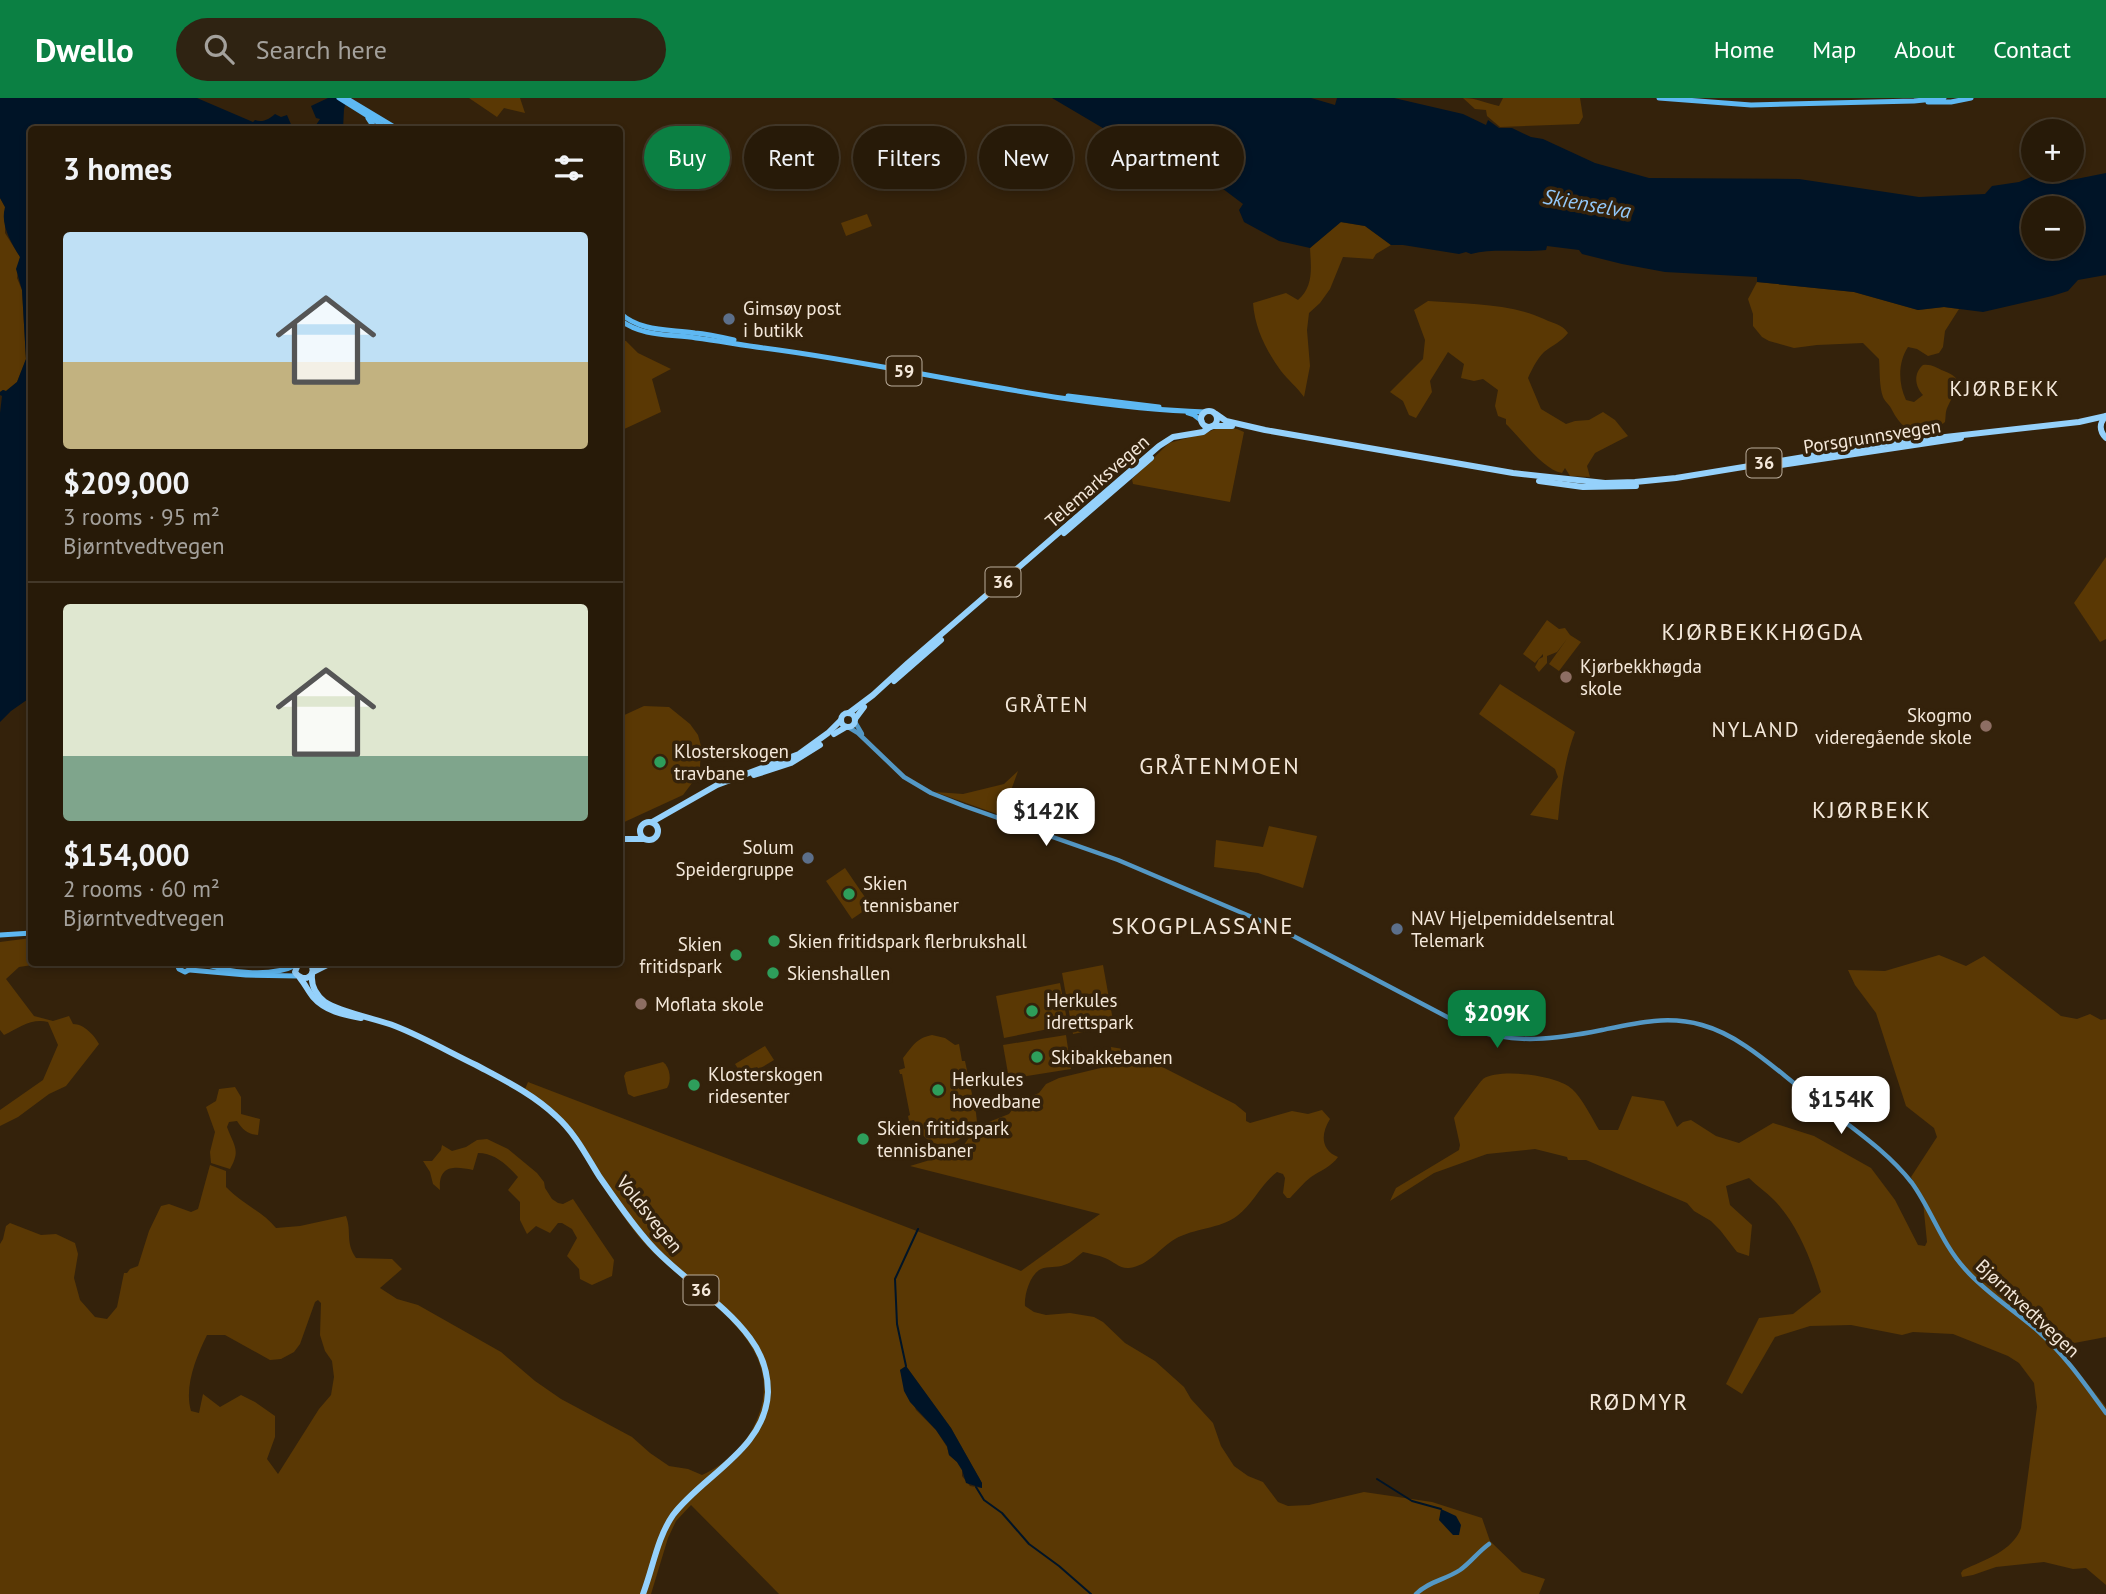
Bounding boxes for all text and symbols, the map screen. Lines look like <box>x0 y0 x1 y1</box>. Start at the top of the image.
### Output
search box <box>176 18 666 81</box>
text: Dwello <box>35 28 134 71</box>
icon: search <box>200 30 238 68</box>
text: Search here <box>256 33 387 66</box>
text: Home <box>1714 34 1774 65</box>
text: Map <box>1812 34 1856 65</box>
text: About <box>1894 34 1955 65</box>
text: Contact <box>1993 34 2071 65</box>
map controls <box>2021 119 2084 259</box>
button: + <box>2021 119 2084 182</box>
chip: Buy <box>644 126 730 189</box>
chip: Rent <box>744 126 839 189</box>
chip: Filters <box>853 126 965 189</box>
chip: New <box>979 126 1073 189</box>
chip: Apartment <box>1087 126 1244 189</box>
text: 3 homes <box>63 149 172 188</box>
icon: filters <box>550 149 588 187</box>
water label: Skienselva <box>1541 182 1634 225</box>
button: − <box>2021 196 2084 259</box>
icon: home <box>263 277 389 403</box>
place label: Gimsøy post i butikk <box>743 296 842 342</box>
marker: Gimsøy post i butikk <box>721 311 737 327</box>
road number: 59 <box>886 356 922 386</box>
district label: KJØRBEKK <box>1950 375 2060 402</box>
street label: Porsgrunnsvegen <box>1802 413 1942 459</box>
street label: Telemarksvegen <box>1040 429 1154 533</box>
road number: 36 <box>1746 449 1782 478</box>
text: $209,000 <box>63 463 190 502</box>
text: 3 rooms · 95 m² <box>63 502 220 531</box>
text: Bjørntvedtvegen <box>63 531 225 560</box>
road number: 36 <box>986 568 1020 596</box>
district label: KJØRBEKKHØGDA <box>1661 617 1865 646</box>
icon: home <box>263 649 389 775</box>
place label: Kjørbekkhøgda skole <box>1580 654 1702 700</box>
marker: Kjørbekkhøgda skole <box>1558 669 1574 685</box>
district label: GRÅTEN <box>1005 691 1089 718</box>
place label: Skogmo videregående skole <box>1815 703 1972 749</box>
district label: NYLAND <box>1712 716 1801 743</box>
marker: Skogmo videregående skole <box>1978 718 1994 734</box>
place label: Klosterskogen travbane <box>674 739 789 785</box>
district label: GRÅTENMOEN <box>1139 751 1301 780</box>
marker: Klosterskogen travbane <box>652 754 668 770</box>
pin: $142K <box>997 788 1095 848</box>
district label: KJØRBEKK <box>1812 795 1932 824</box>
text: $142K <box>1013 796 1079 825</box>
text: $154,000 <box>63 835 190 874</box>
place label: Solum Speidergruppe <box>675 835 794 881</box>
marker: Solum Speidergruppe <box>800 850 816 866</box>
place label: Skien tennisbaner <box>863 871 959 917</box>
text: 2 rooms · 60 m² <box>63 874 220 903</box>
marker: Skien tennisbaner <box>841 886 857 902</box>
text: Bjørntvedtvegen <box>63 903 225 932</box>
place label: NAV Hjelpemiddelsentral Telemark <box>1411 906 1615 952</box>
district label: SKOGPLASSANE <box>1112 911 1294 940</box>
marker: NAV Hjelpemiddelsentral Telemark <box>1389 921 1405 937</box>
place label: Skien fritidspark flerbrukshall <box>788 929 1027 953</box>
place label: Skien fritidspark <box>639 932 722 978</box>
marker: Skien fritidspark flerbrukshall <box>766 933 782 949</box>
marker: Skien fritidspark <box>728 947 744 963</box>
place label: Skienshallen <box>787 961 890 985</box>
marker: Skienshallen <box>765 965 781 981</box>
place label: Herkules idrettspark <box>1046 988 1134 1034</box>
pin: $209K <box>1448 990 1546 1050</box>
place label: Moflata skole <box>655 992 764 1016</box>
marker: Moflata skole <box>633 996 649 1012</box>
text: $209K <box>1464 998 1530 1027</box>
marker: Herkules idrettspark <box>1024 1003 1040 1019</box>
place label: Skibakkebanen <box>1051 1045 1173 1069</box>
marker: Skibakkebanen <box>1029 1049 1045 1065</box>
place label: Klosterskogen ridesenter <box>708 1062 823 1108</box>
place label: Herkules hovedbane <box>952 1067 1041 1113</box>
pin: $154K <box>1792 1076 1890 1136</box>
marker: Klosterskogen ridesenter <box>686 1077 702 1093</box>
marker: Herkules hovedbane <box>930 1082 946 1098</box>
text: $154K <box>1808 1084 1874 1113</box>
place label: Skien fritidspark tennisbaner <box>877 1116 1009 1162</box>
marker: Skien fritidspark tennisbaner <box>855 1131 871 1147</box>
street label: Voldsvegen <box>611 1170 688 1257</box>
street label: Bjørntvedtvegen <box>1971 1254 2085 1362</box>
road number: 36 <box>684 1275 718 1304</box>
district label: RØDMYR <box>1589 1387 1689 1416</box>

